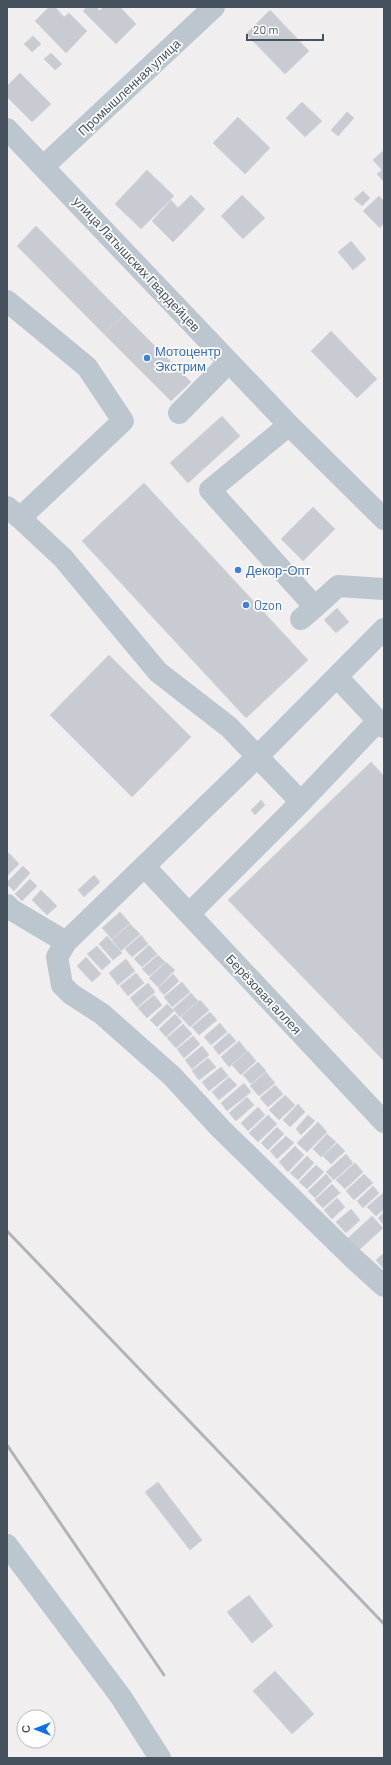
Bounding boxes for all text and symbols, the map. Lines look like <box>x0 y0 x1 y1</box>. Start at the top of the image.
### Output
scale bar <box>247 16 323 42</box>
text: 20 m <box>253 22 279 36</box>
street label: Промышленная улица <box>74 35 184 139</box>
street label: улица Латышских Гвардейцев <box>70 193 204 335</box>
place label: Мотоцентр Экстрим <box>155 343 221 374</box>
marker: Мотоцентр Экстрим <box>142 353 152 363</box>
place label: Декор-Опт <box>246 562 311 578</box>
marker: Декор-Опт <box>233 565 243 575</box>
place label: Ozon <box>254 597 282 613</box>
marker: Ozon <box>241 600 251 610</box>
street label: Берёзовая аллея <box>223 951 305 1037</box>
north arrow <box>16 1709 56 1749</box>
text: С <box>19 1725 32 1733</box>

